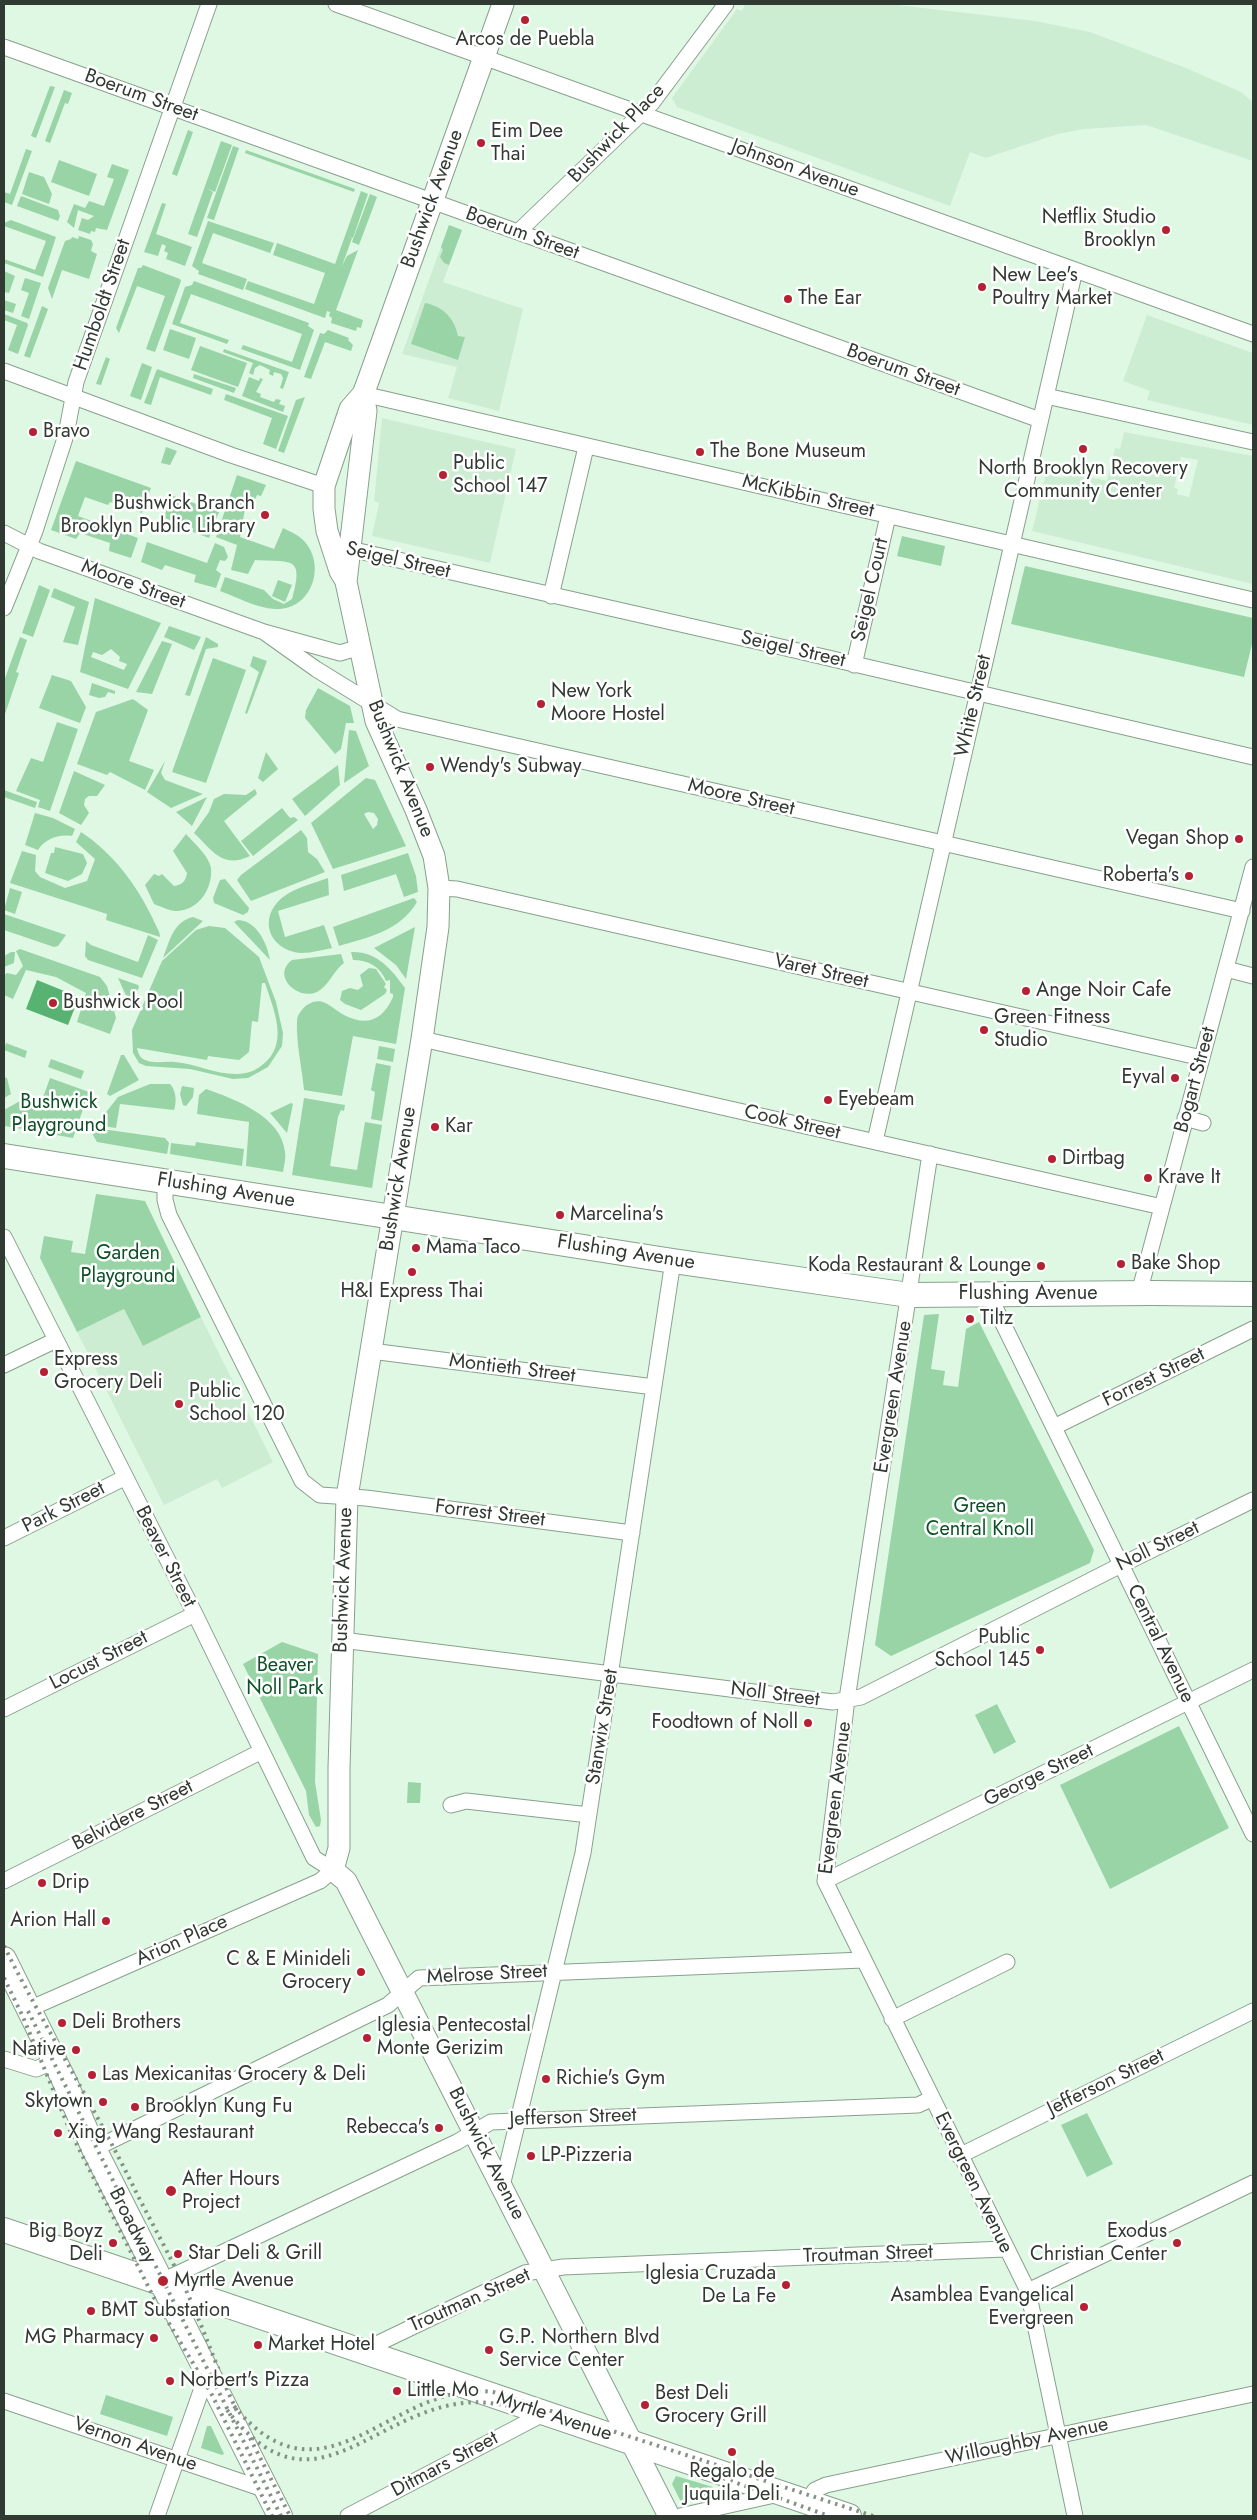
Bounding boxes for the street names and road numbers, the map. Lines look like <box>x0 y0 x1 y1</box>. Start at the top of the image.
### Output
street label: Boerum Street <box>81 64 201 128</box>
street label: Bushwick Place <box>564 80 670 188</box>
street label: Bushwick Avenue <box>397 126 469 272</box>
street label: Johnson Avenue <box>728 135 862 203</box>
street label: Boerum Street <box>462 202 582 266</box>
street label: Humboldt Street <box>69 236 137 374</box>
street label: Boerum Street <box>843 339 963 403</box>
street label: McKibbin Street <box>740 470 876 524</box>
street label: Seigel Court <box>847 536 895 644</box>
street label: Seigel Street <box>343 537 453 585</box>
street label: Moore Street <box>78 555 188 615</box>
street label: Seigel Street <box>738 626 848 674</box>
street label: White Street <box>951 652 997 760</box>
street label: Bushwick Avenue <box>362 697 438 841</box>
street label: Moore Street <box>685 774 797 822</box>
street label: Varet Street <box>771 949 871 995</box>
street label: Bogart Street <box>1170 1025 1222 1135</box>
street label: Cook Street <box>742 1100 842 1146</box>
street label: Bushwick Avenue <box>376 1105 422 1253</box>
street label: Flushing Avenue <box>155 1168 297 1214</box>
street label: Flushing Avenue <box>555 1230 697 1276</box>
street label: Flushing Avenue <box>958 1282 1098 1306</box>
street label: Evergreen Avenue <box>870 1319 918 1475</box>
street label: Forrest Street <box>1099 1343 1209 1413</box>
street label: Montieth Street <box>448 1349 576 1389</box>
street label: Park Street <box>19 1477 109 1539</box>
street label: Forrest Street <box>434 1495 546 1533</box>
street label: Beaver Street <box>129 1502 201 1612</box>
street label: Bushwick Avenue <box>329 1507 359 1653</box>
street label: Noll Street <box>1113 1517 1203 1577</box>
street label: Central Avenue <box>1121 1581 1199 1707</box>
street label: Locust Street <box>46 1626 152 1696</box>
street label: Stanwix Street <box>582 1667 624 1787</box>
street label: Noll Street <box>729 1678 821 1712</box>
street label: Evergreen Avenue <box>815 1720 857 1876</box>
street label: George Street <box>980 1739 1098 1813</box>
street label: Belvidere Street <box>69 1775 197 1857</box>
street label: Arion Place <box>132 1910 232 1972</box>
street label: Melrose Street <box>426 1960 548 1990</box>
street label: Jefferson Street <box>1044 2044 1168 2122</box>
street label: Bushwick Avenue <box>442 2084 530 2224</box>
street label: Jefferson Street <box>509 2104 637 2132</box>
street label: Evergreen Avenue <box>929 2109 1017 2257</box>
street label: Broadway <box>103 2184 161 2268</box>
street label: Troutman Street <box>803 2241 933 2269</box>
street label: Troutman Street <box>406 2264 534 2338</box>
street label: Myrtle Avenue <box>493 2387 615 2447</box>
street label: Vernon Avenue <box>70 2413 200 2477</box>
street label: Willoughby Avenue <box>943 2413 1111 2471</box>
street label: Ditmars Street <box>388 2427 502 2503</box>

